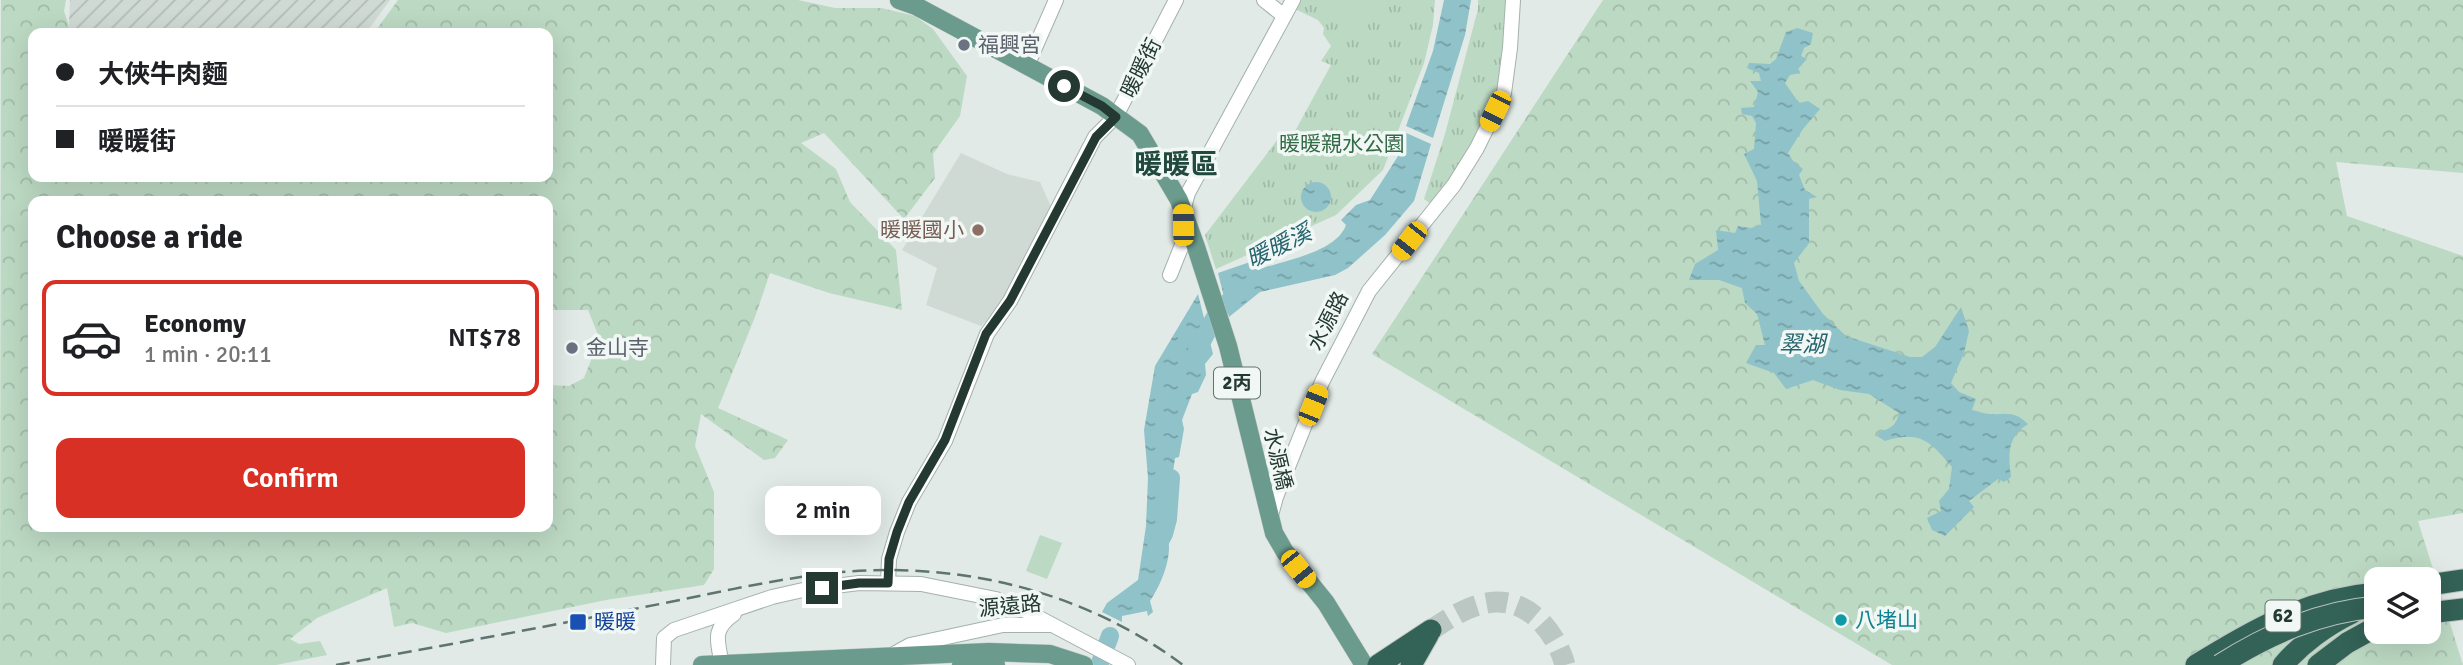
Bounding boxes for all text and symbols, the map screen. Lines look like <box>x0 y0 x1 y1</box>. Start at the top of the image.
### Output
place label: 福興宮 <box>978 32 1041 58</box>
street label: 暖暖街 <box>1115 34 1167 102</box>
marker: 福興宮 <box>956 37 972 53</box>
text: 大俠牛肉麵 <box>98 59 228 91</box>
route start <box>1048 70 1080 102</box>
car <box>1477 88 1514 134</box>
text: 暖暖街 <box>98 126 176 158</box>
park label: 暖暖親水公園 <box>1279 131 1405 157</box>
district label: 暖暖區 <box>1134 148 1218 182</box>
car <box>1173 204 1194 246</box>
place label: 暖暖國小 <box>880 217 964 243</box>
water label: 暖暖溪 <box>1242 217 1319 274</box>
text: Choose a ride <box>56 218 243 257</box>
car <box>1388 218 1431 264</box>
marker: 暖暖國小 <box>970 222 986 238</box>
street label: 水源路 <box>1302 287 1354 355</box>
icon: car <box>60 307 123 370</box>
text: Economy <box>144 308 246 340</box>
text: NT$78 <box>448 322 521 354</box>
water label: 翠湖 <box>1779 330 1828 359</box>
place label: 金山寺 <box>586 335 649 361</box>
text: 1 min · 20:11 <box>144 340 272 369</box>
marker: 金山寺 <box>564 340 580 356</box>
road number: 2丙 <box>1214 368 1260 398</box>
car <box>1296 382 1331 428</box>
street label: 水源橋 <box>1258 425 1298 493</box>
button: Confirm <box>56 438 525 518</box>
callout: 2 min <box>764 486 880 536</box>
text: 2 min <box>795 496 851 525</box>
car <box>1277 546 1320 592</box>
map controls <box>2364 567 2441 644</box>
button: layers <box>2364 567 2441 644</box>
route end <box>806 572 838 604</box>
street label: 源遠路 <box>977 590 1043 622</box>
road number: 62 <box>2266 600 2300 632</box>
place label: 八堵山 <box>1855 607 1918 633</box>
place label: 暖暖 <box>594 609 636 635</box>
marker: 暖暖 <box>568 612 588 632</box>
marker: 八堵山 <box>1833 612 1849 628</box>

